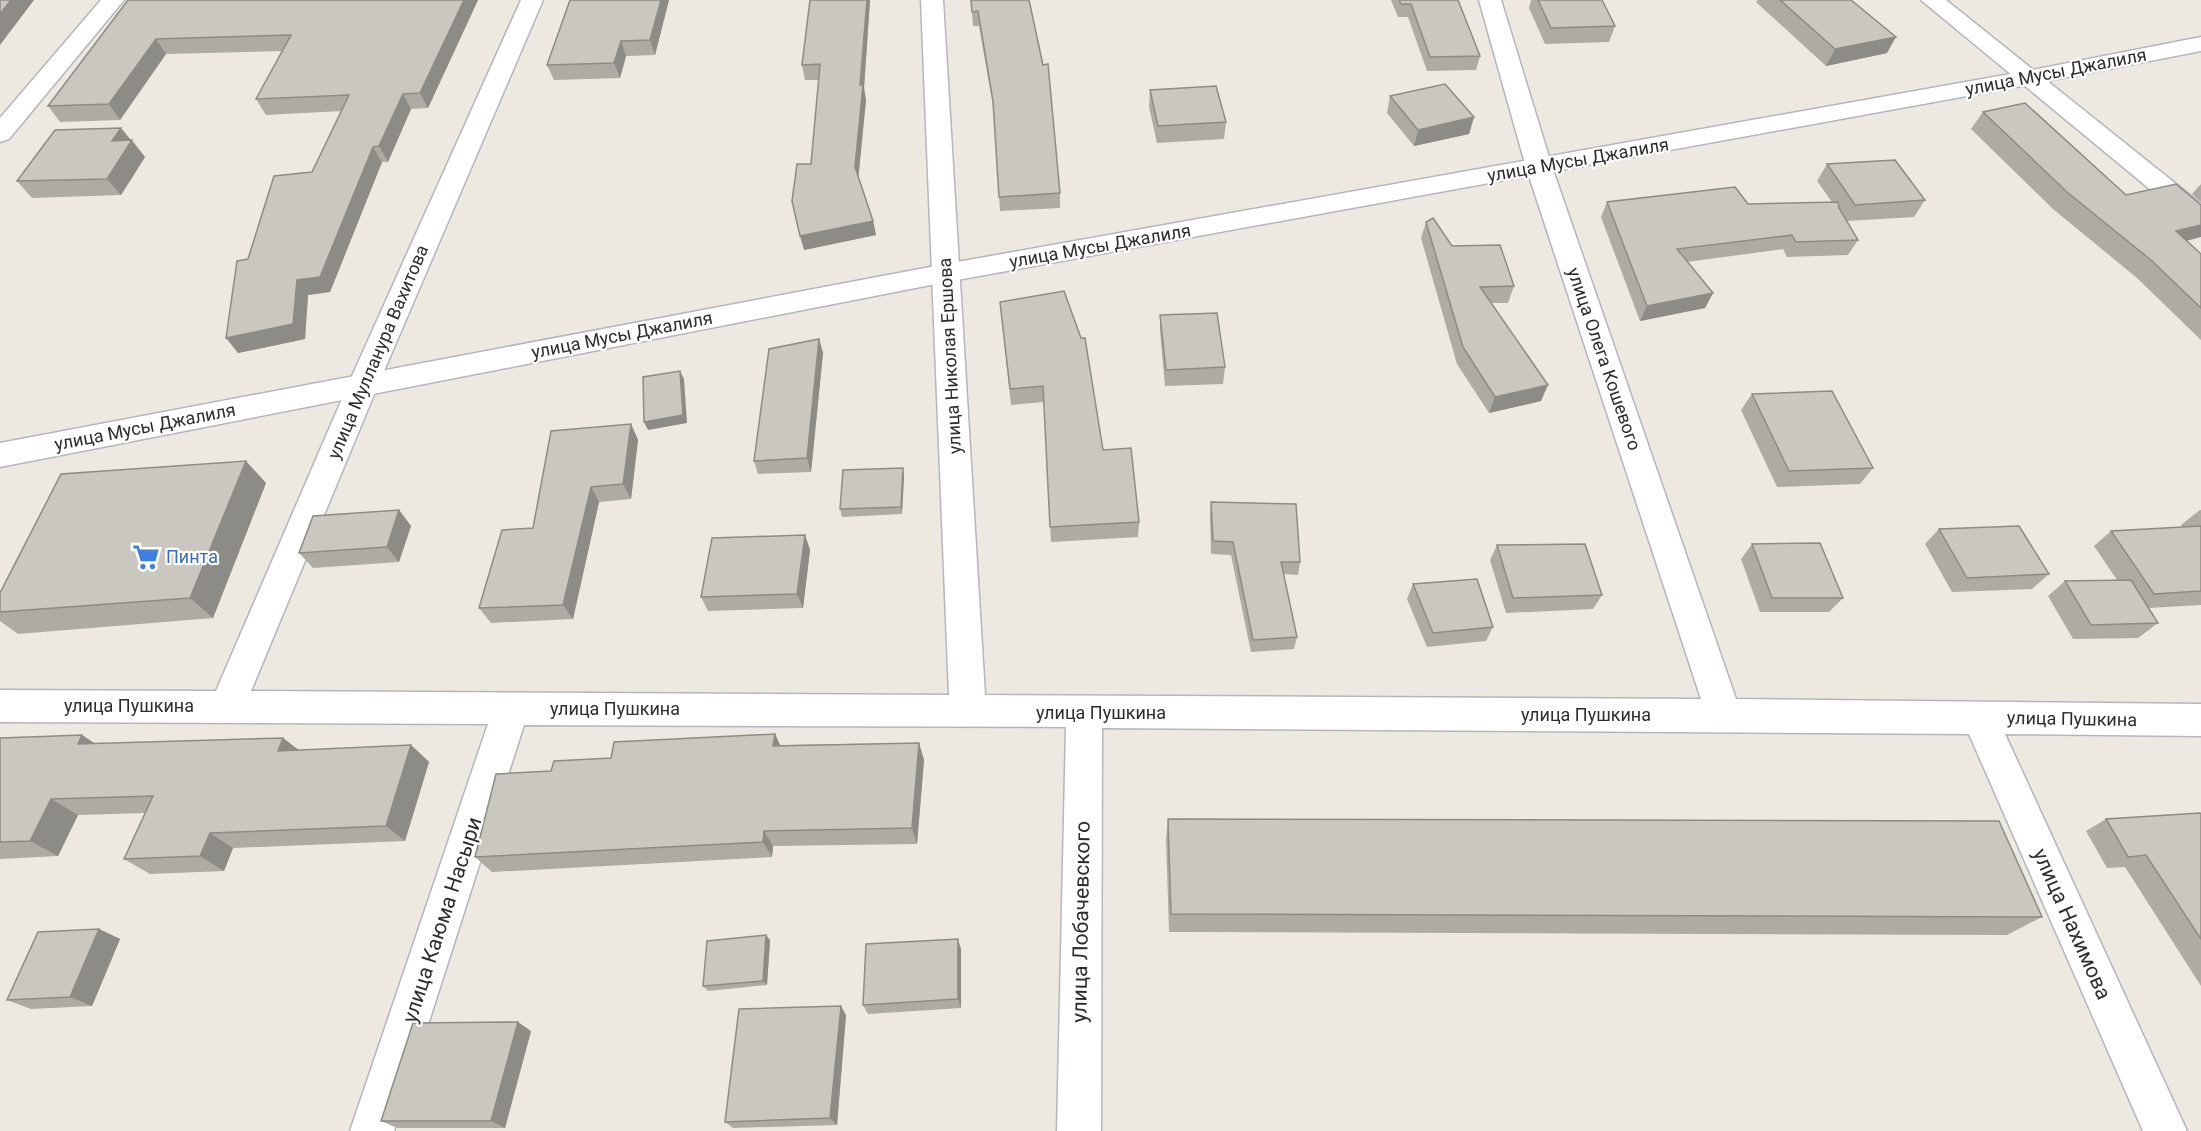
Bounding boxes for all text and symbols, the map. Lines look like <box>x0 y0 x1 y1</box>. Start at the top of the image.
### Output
street label: улица Мусы Джалиля <box>1964 44 2148 99</box>
street label: улица Мусы Джалиля <box>1485 133 1670 186</box>
street label: улица Мусы Джалиля <box>1007 219 1192 272</box>
street label: улица Мулланура Вахитова <box>323 242 432 462</box>
street label: улица Николая Ершова <box>934 257 965 455</box>
street label: улица Олега Кошевого <box>1563 265 1646 453</box>
street label: улица Мусы Джалиля <box>530 307 714 362</box>
street label: улица Мусы Джалиля <box>53 399 237 454</box>
supermarket icon: Пинта <box>131 542 161 572</box>
place label: Пинта <box>166 546 218 567</box>
street label: улица Пушкина <box>64 695 194 716</box>
street label: улица Пушкина <box>550 698 680 719</box>
street label: улица Пушкина <box>1036 702 1166 723</box>
street label: улица Пушкина <box>1521 704 1651 725</box>
street label: улица Пушкина <box>2007 707 2137 730</box>
street label: улица Каюма Насыри <box>397 814 487 1026</box>
street label: улица Лобачевского <box>1067 821 1095 1023</box>
street label: улица Нахимова <box>2028 845 2116 1003</box>

